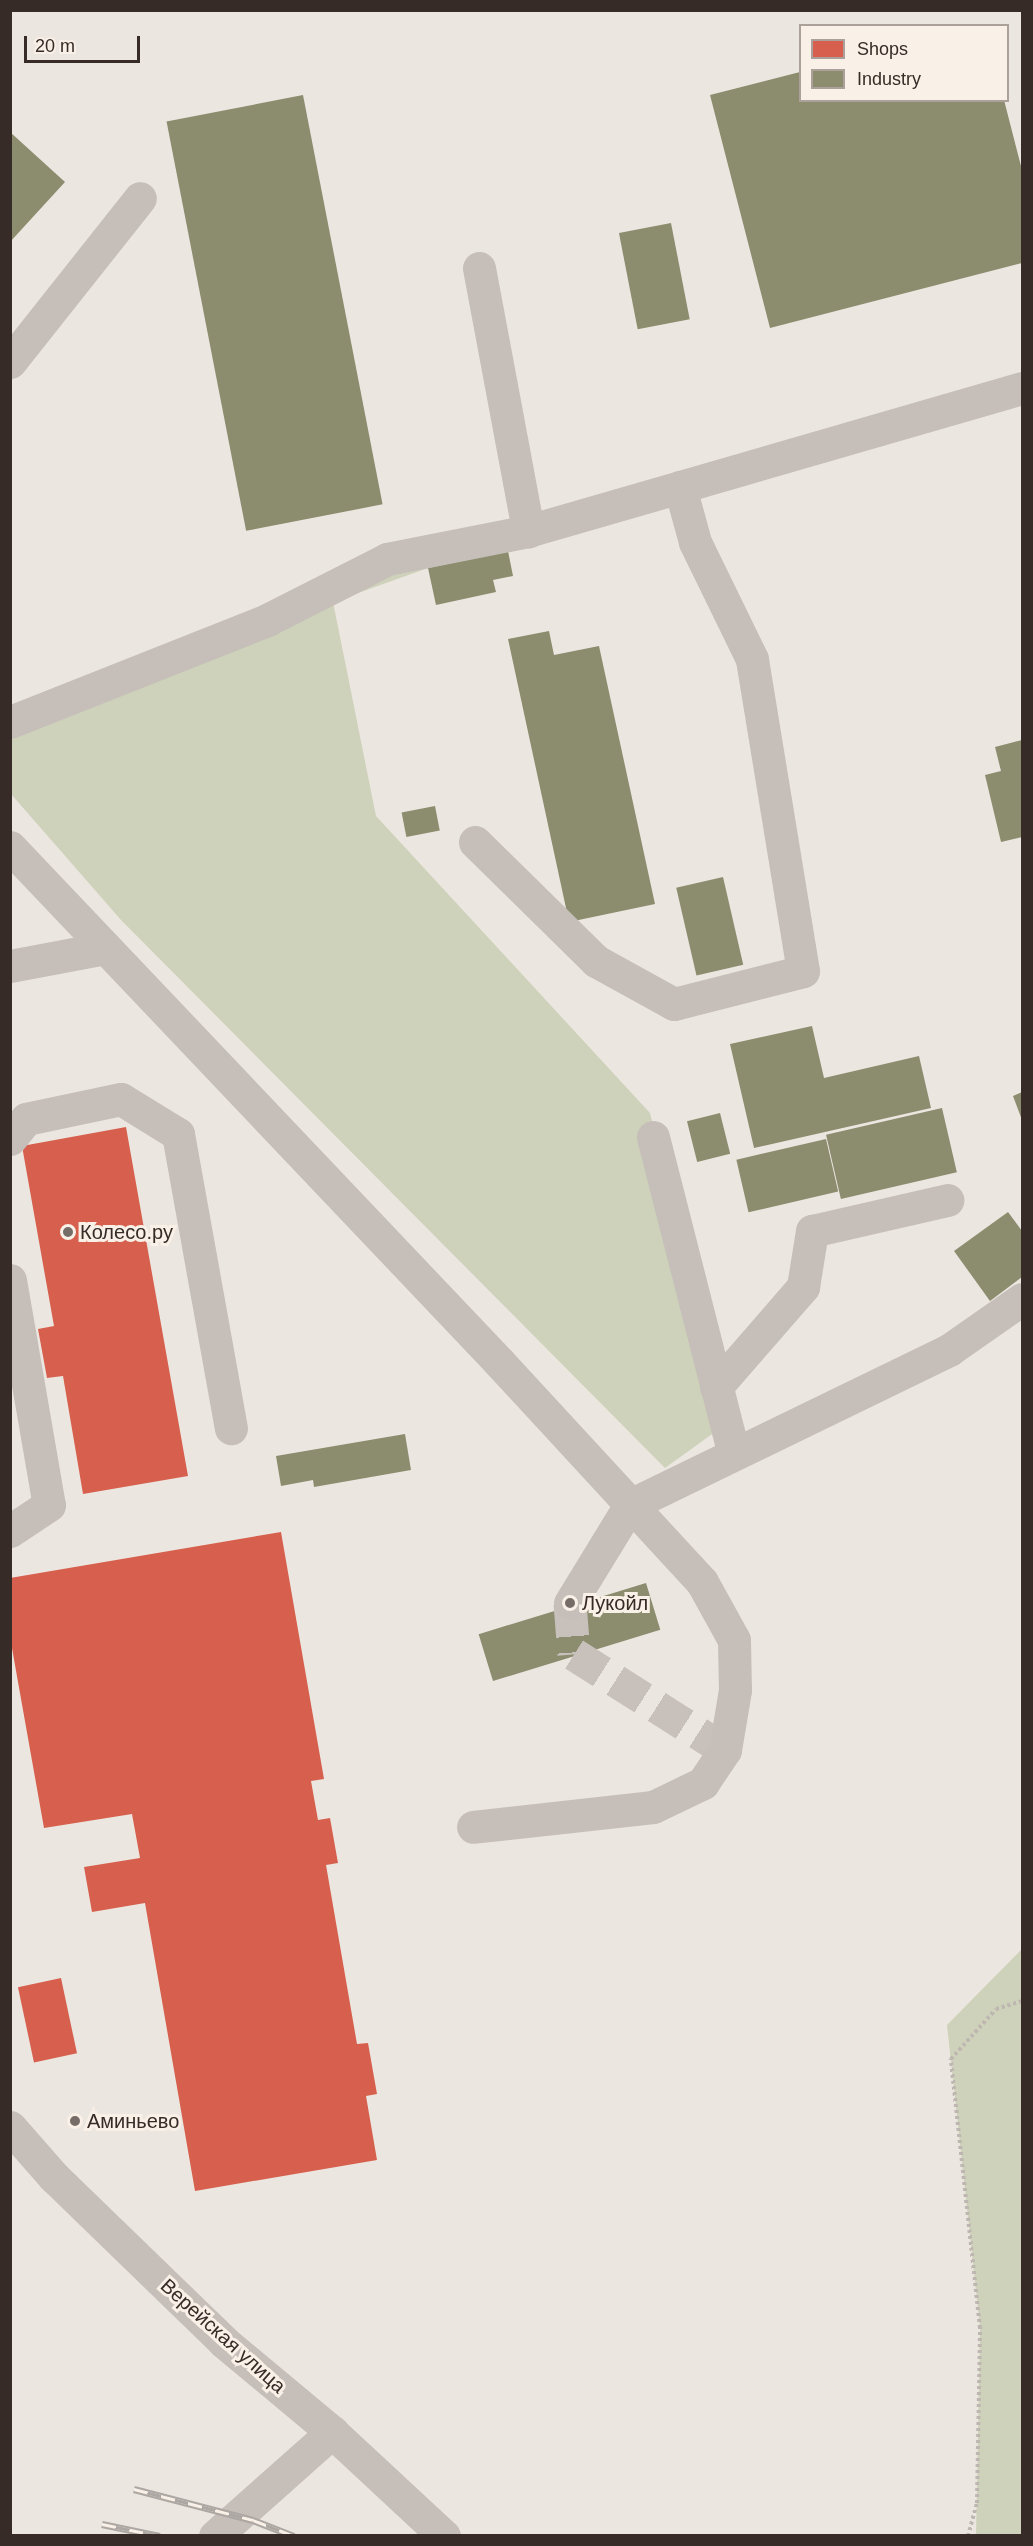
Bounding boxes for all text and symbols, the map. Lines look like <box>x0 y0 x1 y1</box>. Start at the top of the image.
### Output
scale bar <box>27 24 142 62</box>
legend <box>799 24 1009 102</box>
text: 20 m <box>35 36 75 56</box>
text: Shops <box>857 39 908 59</box>
text: Industry <box>857 69 921 89</box>
place label: Колесо.ру <box>80 1220 173 1244</box>
marker: Колесо.ру <box>61 1225 75 1239</box>
place label: Лукойл <box>582 1591 648 1615</box>
marker: Лукойл <box>563 1596 577 1610</box>
place label: Аминьево <box>87 2109 179 2133</box>
marker: Аминьево <box>68 2114 82 2128</box>
street label: Верейская улица <box>156 2274 290 2398</box>

